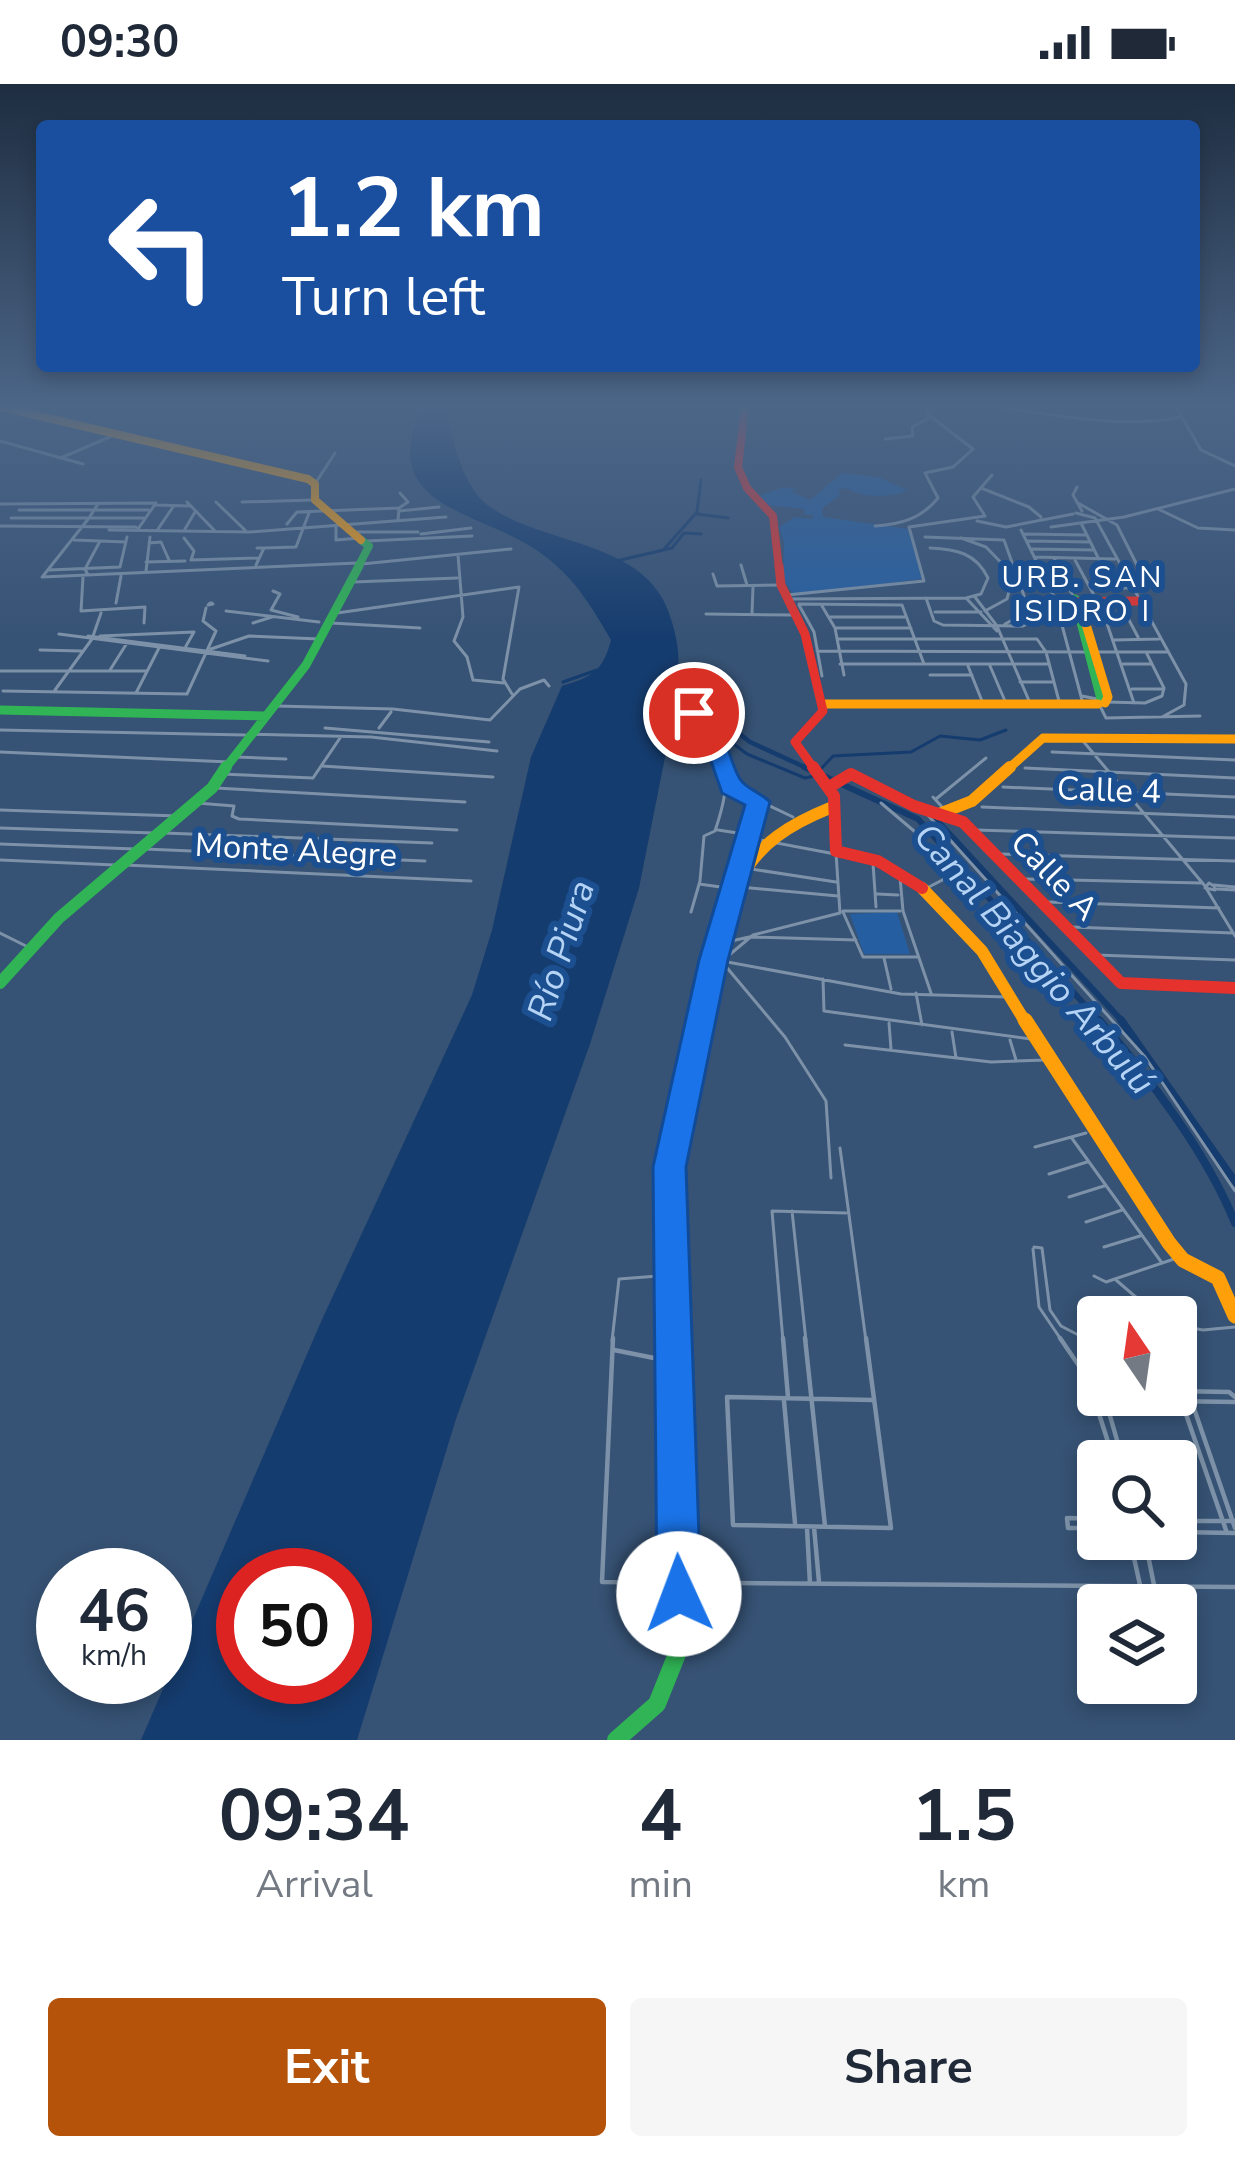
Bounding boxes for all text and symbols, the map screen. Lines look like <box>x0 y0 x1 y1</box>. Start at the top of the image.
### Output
text: 09:30 <box>60 12 179 73</box>
text: 1.2 km <box>282 151 545 266</box>
icon: left <box>84 168 240 324</box>
text: Turn left <box>282 260 485 334</box>
district label: URB. SAN ISIDRO I <box>1002 557 1164 632</box>
pin <box>643 662 745 764</box>
icon: arrive <box>661 680 727 746</box>
street label: Calle 4 <box>1056 766 1162 815</box>
water label: Canal Biaggio Arbulú <box>902 813 1165 1105</box>
street label: Calle A <box>1000 821 1108 931</box>
street label: Monte Alegre <box>194 823 398 878</box>
water label: Río Piura <box>516 874 607 1027</box>
north arrow <box>1077 1296 1197 1416</box>
map controls <box>1077 1296 1197 1704</box>
button: search <box>1077 1440 1197 1560</box>
position arrow <box>616 1531 742 1657</box>
speed limit sign: 50 <box>216 1548 372 1704</box>
text: 46 <box>78 1570 150 1652</box>
button: layers <box>1077 1584 1197 1704</box>
text: km/h <box>81 1635 147 1676</box>
text: 09:34 <box>219 1767 410 1865</box>
text: 4 <box>639 1767 682 1865</box>
text: 1.5 <box>912 1767 1016 1865</box>
text: Arrival <box>256 1858 373 1911</box>
text: min <box>628 1858 693 1911</box>
text: km <box>938 1858 990 1911</box>
button: Exit <box>48 1998 606 2136</box>
button: Share <box>630 1998 1187 2136</box>

